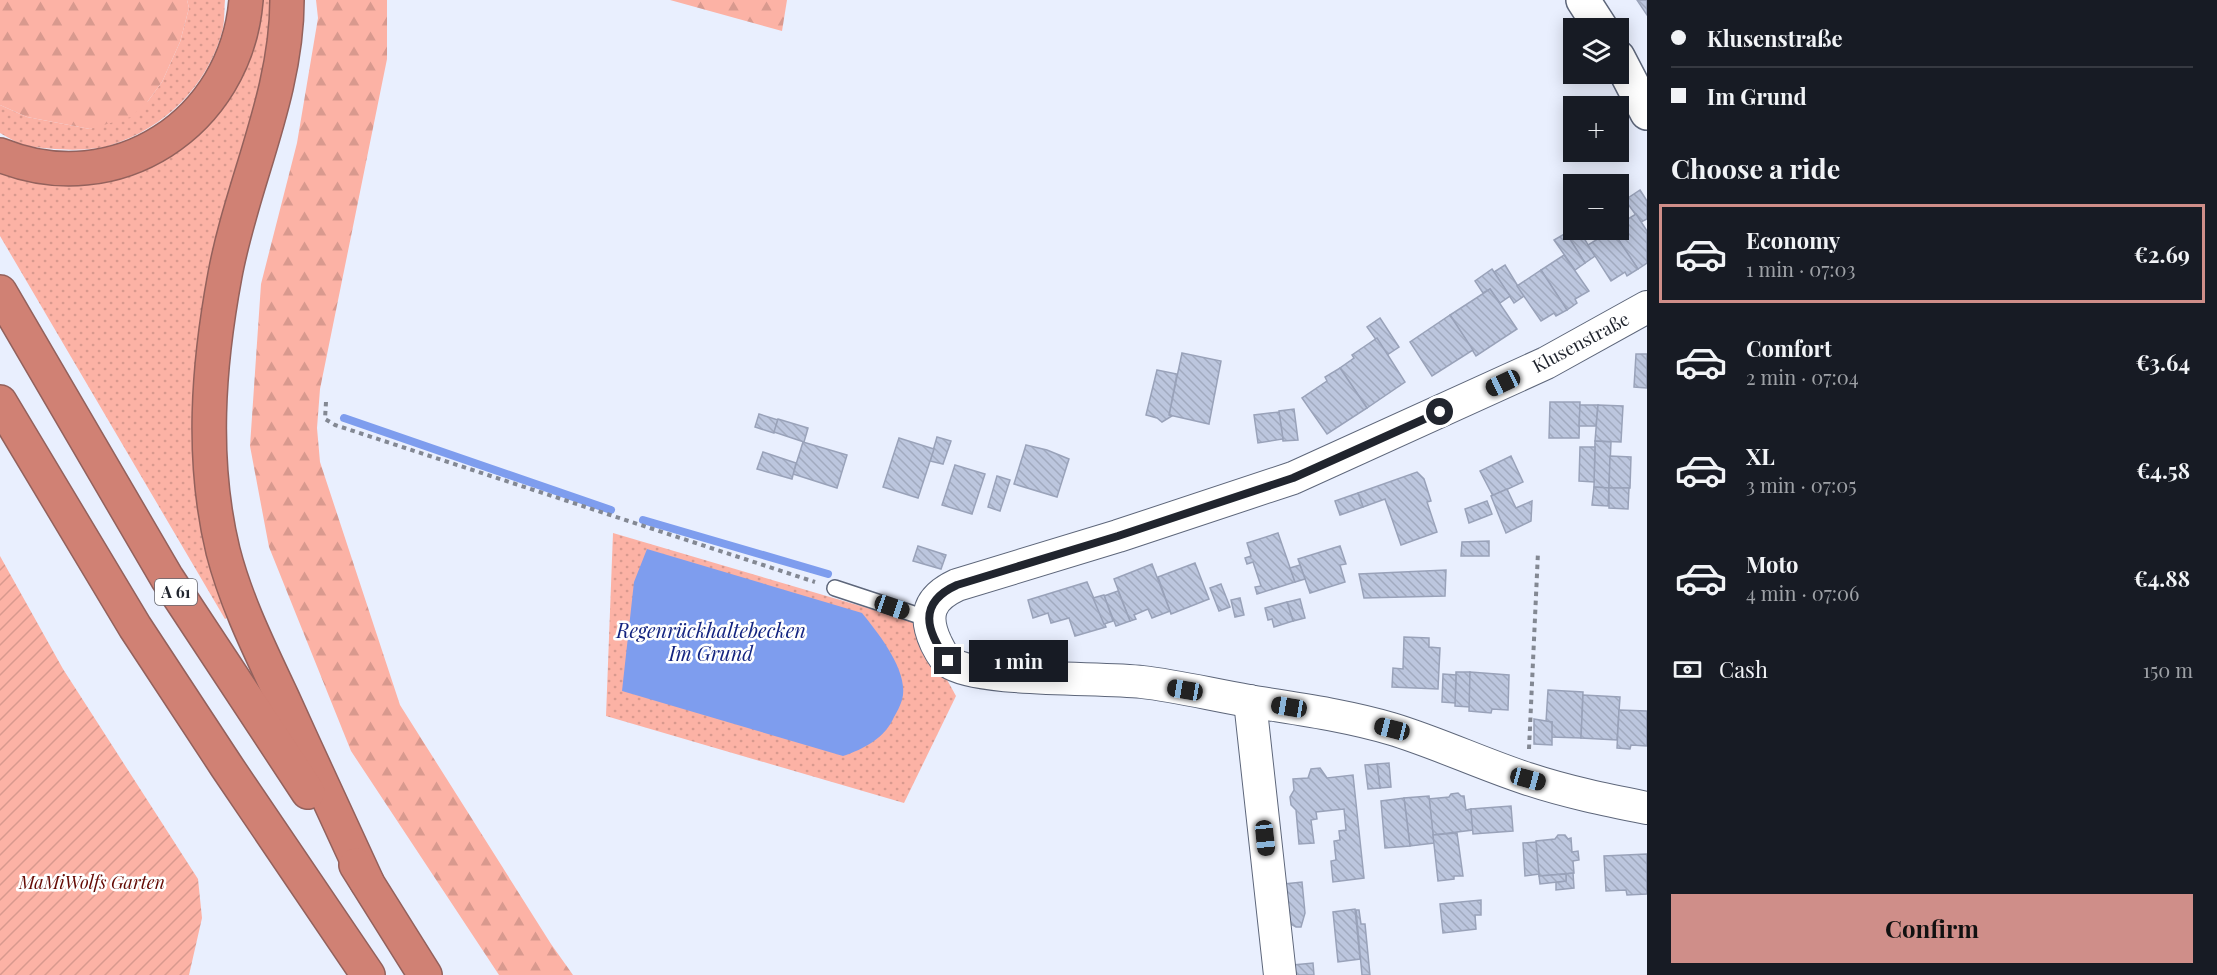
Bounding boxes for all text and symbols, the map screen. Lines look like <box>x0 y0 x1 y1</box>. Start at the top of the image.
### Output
map controls <box>1563 18 1629 240</box>
button: layers <box>1563 18 1629 84</box>
text: Klusenstraße <box>1707 23 1843 53</box>
text: Im Grund <box>1707 81 1807 111</box>
button: + <box>1563 96 1629 162</box>
text: Choose a ride <box>1671 150 1840 186</box>
button: − <box>1563 174 1629 240</box>
text: Economy <box>1746 225 1840 255</box>
icon: car <box>1674 227 1728 281</box>
text: €2.69 <box>2134 239 2190 269</box>
text: 1 min · 07:03 <box>1746 255 1856 282</box>
street label: Klusenstraße <box>1528 307 1633 378</box>
text: Comfort <box>1746 333 1832 363</box>
icon: car <box>1674 335 1728 389</box>
text: €3.64 <box>2136 347 2190 377</box>
text: 2 min · 07:04 <box>1746 363 1859 390</box>
car <box>1483 367 1523 399</box>
route start <box>1426 398 1453 425</box>
text: XL <box>1746 441 1775 471</box>
icon: car <box>1674 443 1728 497</box>
text: €4.58 <box>2136 455 2190 485</box>
text: 3 min · 07:05 <box>1746 471 1857 498</box>
text: Moto <box>1746 549 1799 579</box>
icon: car <box>1674 551 1728 605</box>
text: €4.88 <box>2134 563 2190 593</box>
road number: A 61 <box>155 579 197 605</box>
text: 4 min · 07:06 <box>1746 579 1859 606</box>
car <box>872 593 912 621</box>
water label: Regenrückhaltebecken Im Grund <box>615 616 806 666</box>
callout: 1 min <box>969 640 1068 682</box>
route end <box>934 647 961 674</box>
text: 1 min <box>994 647 1043 674</box>
icon: cash <box>1671 653 1704 686</box>
text: Cash <box>1719 654 1768 684</box>
text: 150 m <box>2143 656 2193 683</box>
car <box>1166 678 1204 702</box>
car <box>1270 695 1308 719</box>
car <box>1372 716 1412 742</box>
car <box>1508 766 1548 792</box>
car <box>1254 819 1276 857</box>
park label: MaMiWolfs Garten <box>18 870 165 894</box>
button: Confirm <box>1671 894 2193 963</box>

